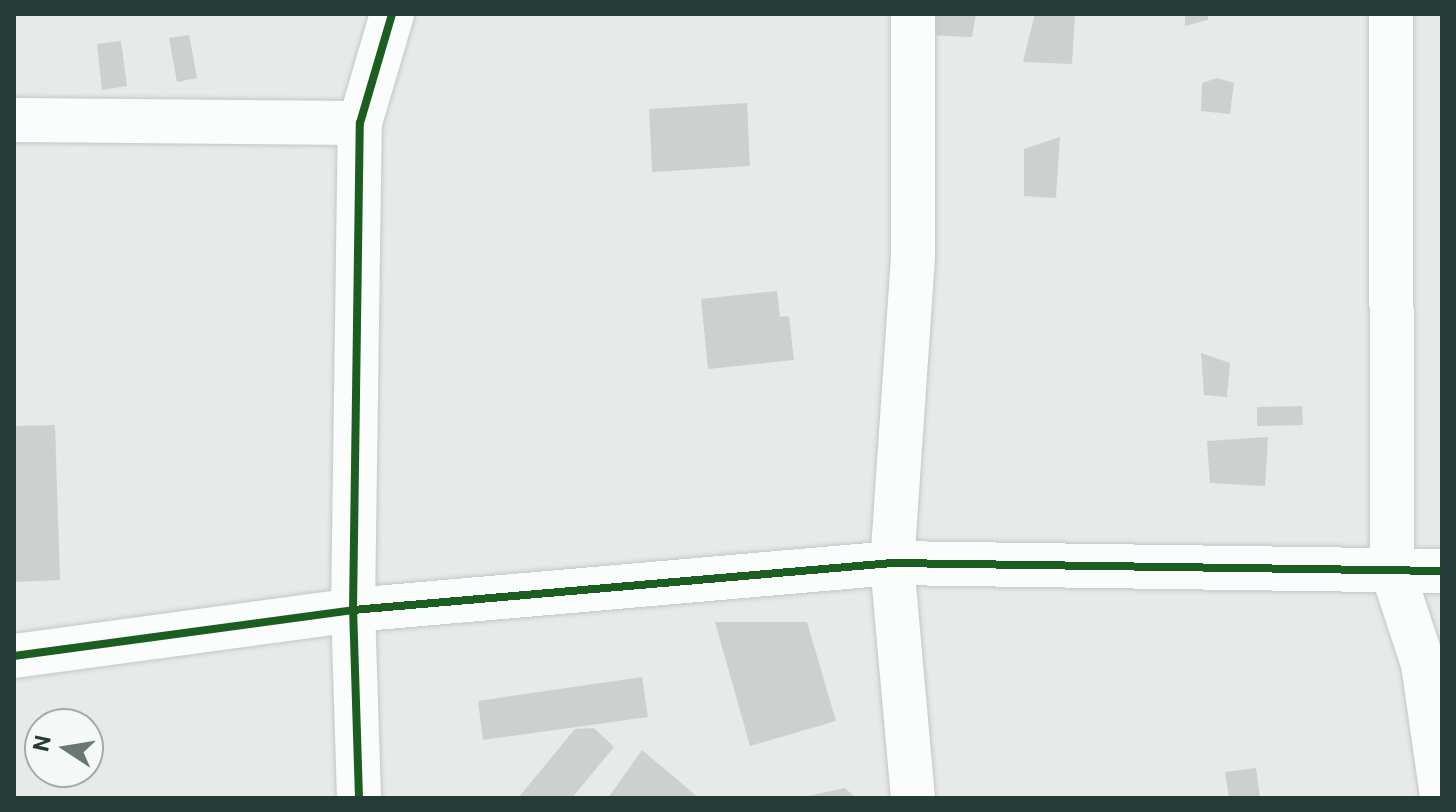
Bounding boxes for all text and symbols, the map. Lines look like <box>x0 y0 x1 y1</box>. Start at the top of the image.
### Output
north arrow <box>24 708 104 788</box>
text: N <box>28 733 56 754</box>

